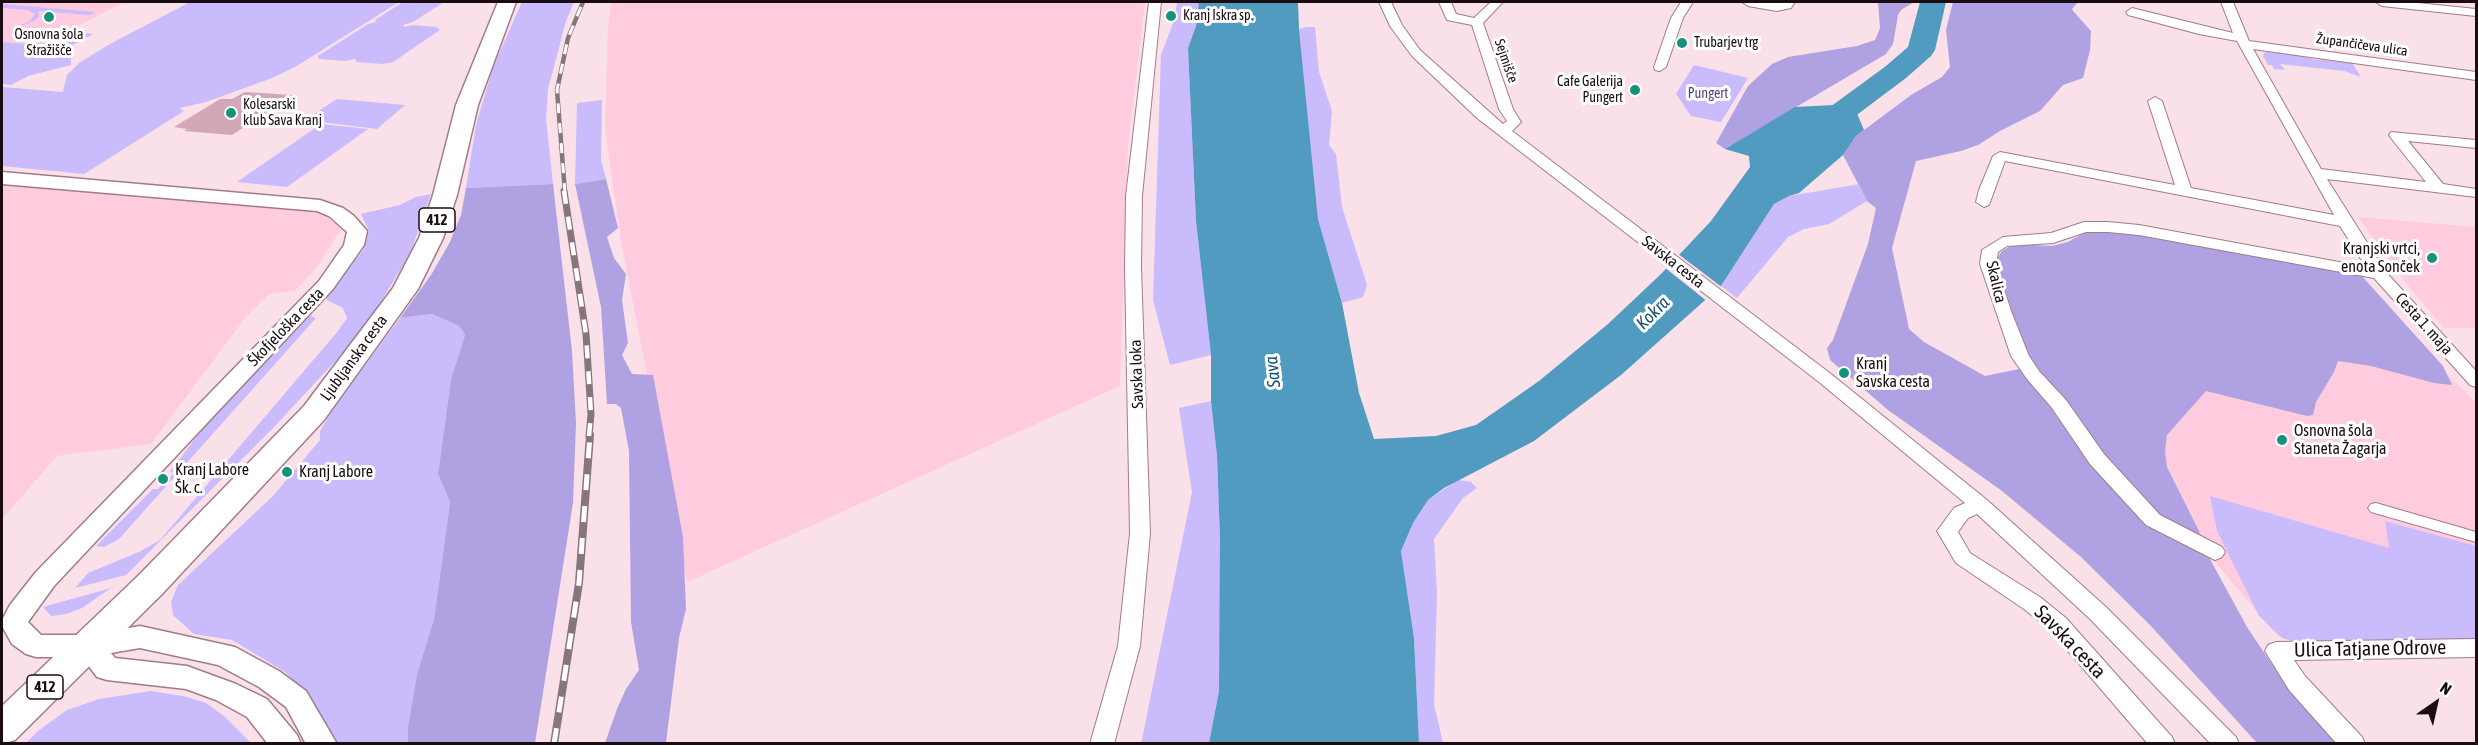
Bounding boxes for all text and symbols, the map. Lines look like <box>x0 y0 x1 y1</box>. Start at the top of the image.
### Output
place label: Kranj Iskra sp. <box>1183 8 1253 24</box>
marker: Kranj Iskra sp. <box>1164 9 1178 23</box>
marker: Osnovna šola Stražišče <box>42 10 56 24</box>
place label: Osnovna šola Stražišče <box>14 27 84 60</box>
street label: Župančičeva ulica <box>2315 30 2409 60</box>
place label: Trubarjev trg <box>1694 35 1758 51</box>
marker: Trubarjev trg <box>1675 36 1689 50</box>
street label: Sejmišče <box>1491 37 1521 85</box>
place label: Cafe Galerija Pungert <box>1557 74 1623 106</box>
marker: Cafe Galerija Pungert <box>1628 83 1642 97</box>
park label: Pungert <box>1688 86 1728 102</box>
place label: Kolesarski klub Sava Kranj <box>243 97 322 130</box>
marker: Kolesarski klub Sava Kranj <box>224 106 238 120</box>
road number: 412 <box>419 208 455 232</box>
street label: Savska cesta <box>1638 232 1708 292</box>
place label: Kranjski vrtci, enota Sonček <box>2341 239 2420 277</box>
marker: Kranjski vrtci, enota Sonček <box>2425 251 2439 265</box>
street label: Skalica <box>1982 259 2010 305</box>
street label: Škofjeloška cesta <box>244 284 328 370</box>
street label: Cesta 1. maja <box>2391 289 2457 359</box>
water label: Kokra <box>1632 292 1674 334</box>
street label: Ljubljanska cesta <box>316 311 392 405</box>
street label: Savska loka <box>1126 339 1148 409</box>
place label: Kranj Savska cesta <box>1856 354 1930 392</box>
water label: Sava <box>1261 355 1285 389</box>
marker: Kranj Savska cesta <box>1837 366 1851 380</box>
place label: Osnovna šola Staneta Žagarja <box>2294 421 2387 459</box>
marker: Osnovna šola Staneta Žagarja <box>2275 433 2289 447</box>
place label: Kranj Labore Šk. c. <box>175 460 249 498</box>
place label: Kranj Labore <box>299 462 373 482</box>
marker: Kranj Labore <box>280 465 294 479</box>
marker: Kranj Labore Šk. c. <box>156 472 170 486</box>
street label: Savska cesta <box>2029 600 2111 684</box>
street label: Ulica Tatjane Odrove <box>2294 636 2446 662</box>
north arrow <box>2406 673 2466 733</box>
road number: 412 <box>27 675 63 699</box>
text: N <box>2437 678 2455 698</box>

